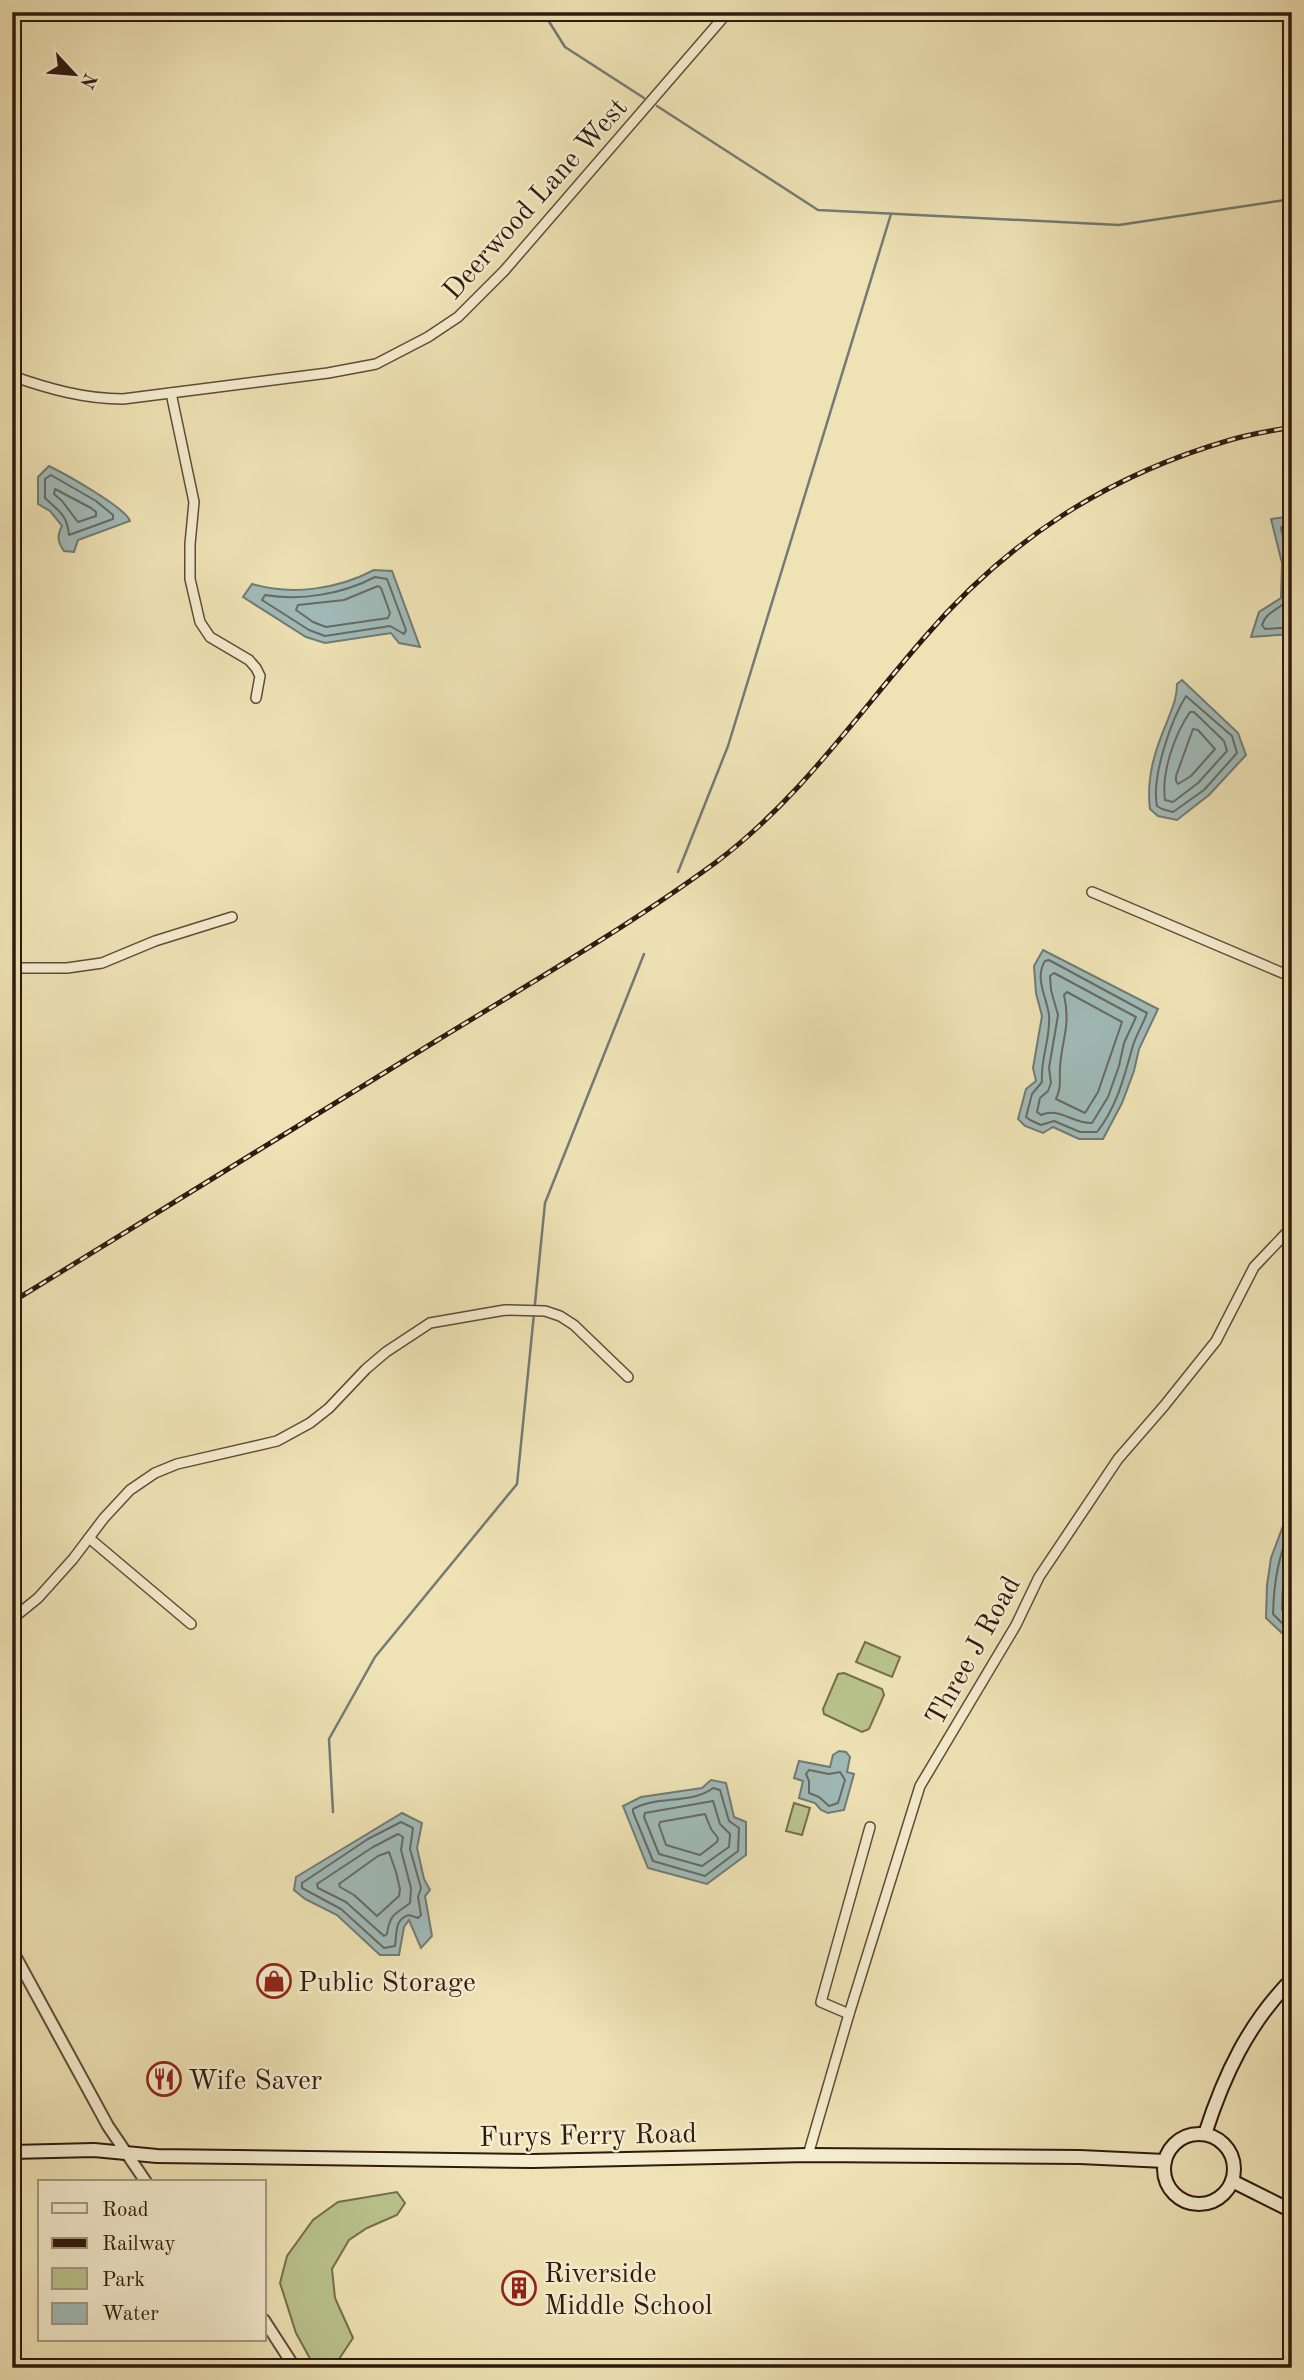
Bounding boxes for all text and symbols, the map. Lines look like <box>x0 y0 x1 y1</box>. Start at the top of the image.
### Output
north arrow <box>38 38 108 108</box>
text: N <box>75 70 99 91</box>
street label: Deerwood Lane West <box>439 94 634 306</box>
street label: Three J Road <box>922 1572 1027 1731</box>
shop icon: Public Storage <box>255 1962 293 2000</box>
place label: Public Storage <box>298 1970 476 1998</box>
restaurant icon: Wife Saver <box>145 2060 183 2098</box>
place label: Wife Saver <box>188 2068 322 2096</box>
street label: Furys Ferry Road <box>479 2121 697 2153</box>
legend <box>38 2180 266 2342</box>
text: Road <box>102 2200 149 2221</box>
text: Railway <box>102 2234 176 2255</box>
place label: Riverside Middle School <box>544 2261 713 2321</box>
building icon: Riverside Middle School <box>500 2269 538 2307</box>
text: Park <box>102 2270 145 2291</box>
text: Water <box>102 2304 159 2325</box>

